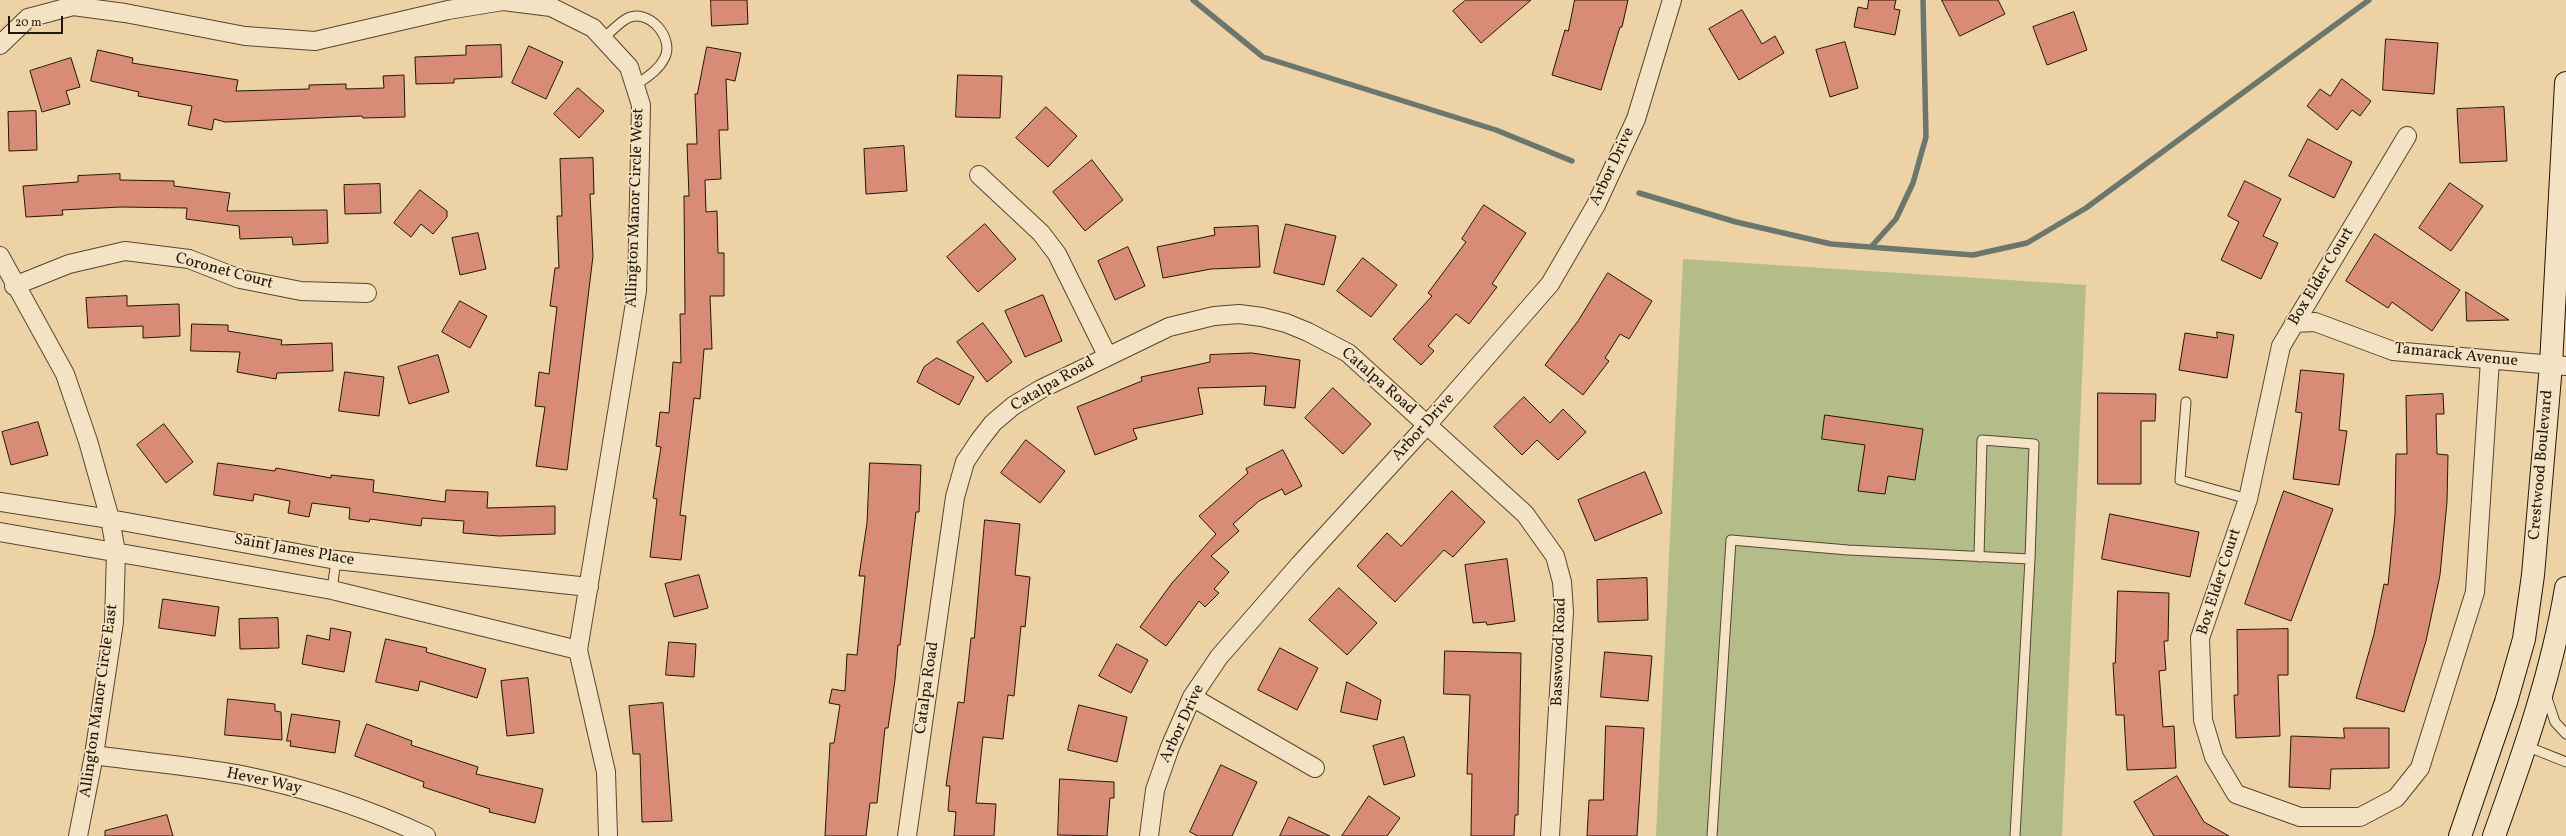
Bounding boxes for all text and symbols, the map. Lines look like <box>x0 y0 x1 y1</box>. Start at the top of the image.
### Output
scale bar <box>10 8 65 34</box>
text: 20 m <box>15 15 42 31</box>
street label: Allington Manor Circle West <box>623 108 649 308</box>
street label: Arbor Drive <box>1587 125 1639 209</box>
street label: Box Elder Court <box>2285 225 2359 329</box>
street label: Coronet Court <box>173 250 275 294</box>
street label: Tamarack Avenue <box>2393 340 2519 372</box>
street label: Catalpa Road <box>1337 344 1419 420</box>
street label: Catalpa Road <box>1008 353 1098 417</box>
street label: Crestwood Boulevard <box>2526 389 2558 541</box>
street label: Arbor Drive <box>1389 390 1459 466</box>
street label: Box Elder Court <box>2194 526 2246 638</box>
street label: Saint James Place <box>232 531 356 571</box>
street label: Basswood Road <box>1549 597 1571 707</box>
street label: Allington Manor Circle East <box>77 603 123 799</box>
street label: Catalpa Road <box>912 641 944 735</box>
street label: Arbor Drive <box>1157 682 1209 766</box>
street label: Hever Way <box>225 765 303 799</box>

